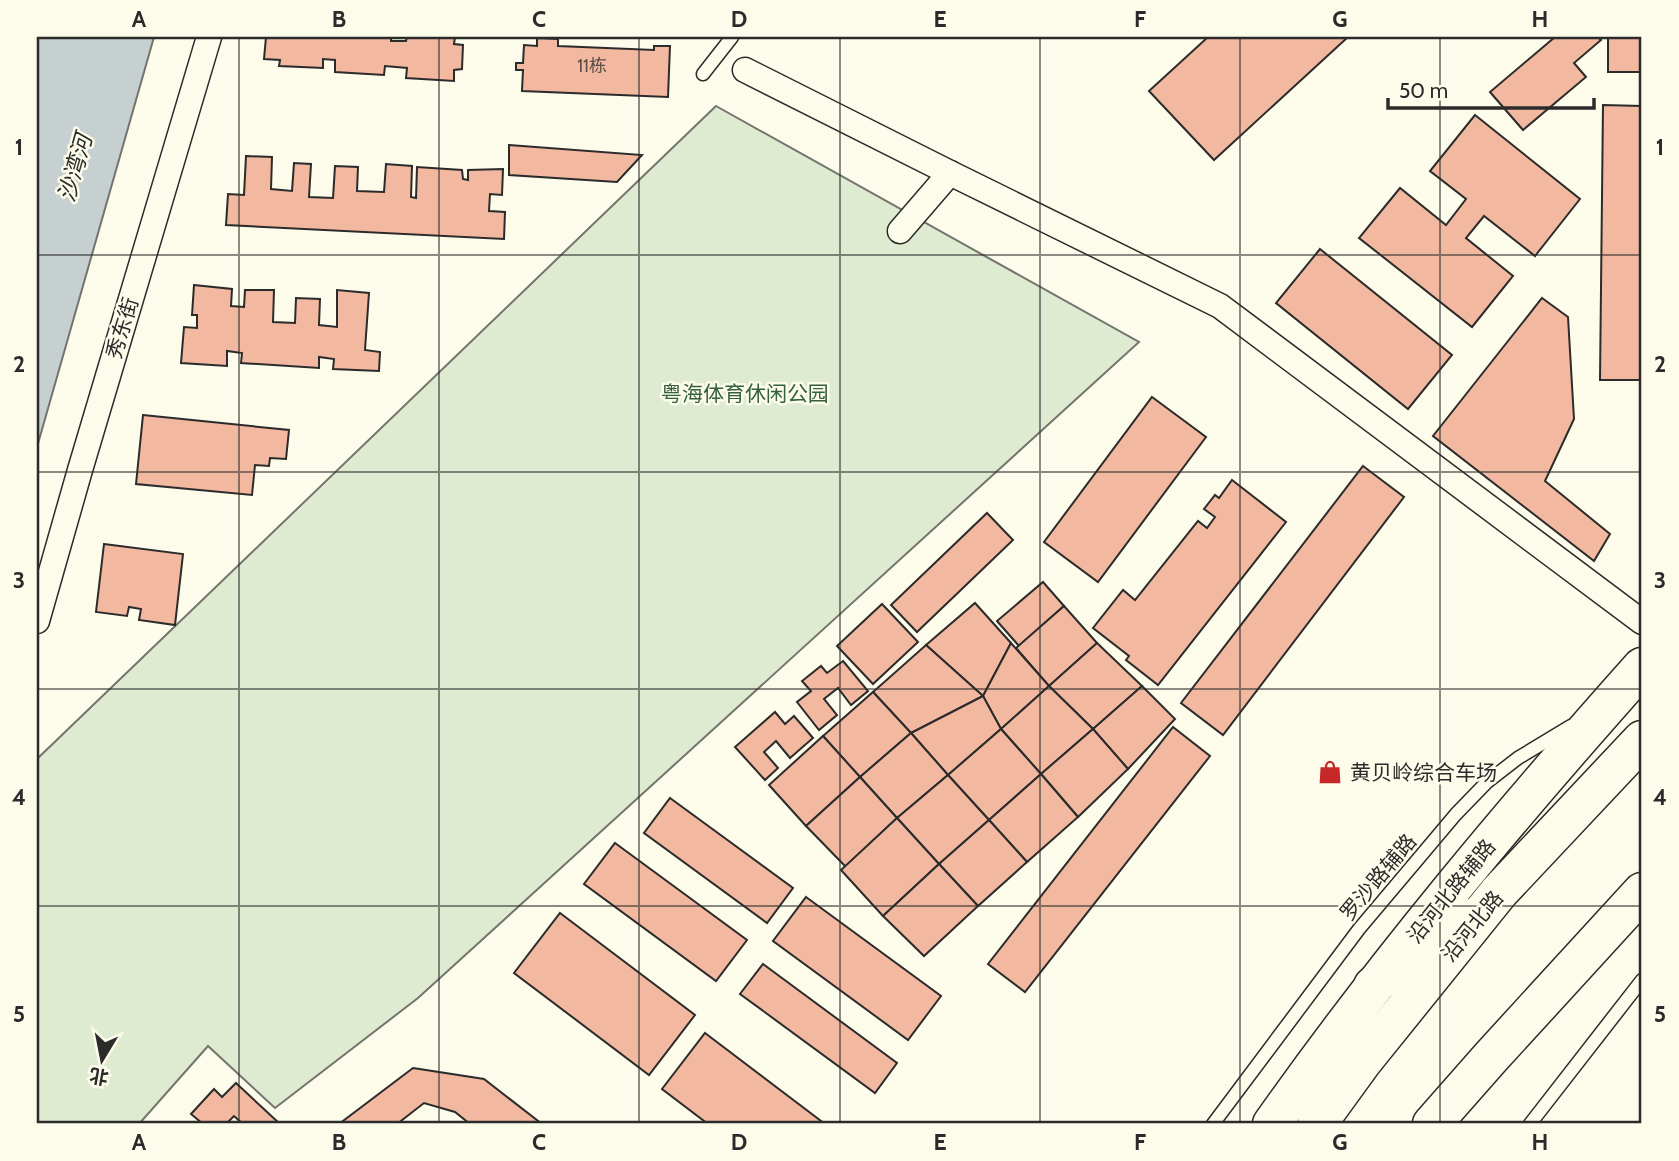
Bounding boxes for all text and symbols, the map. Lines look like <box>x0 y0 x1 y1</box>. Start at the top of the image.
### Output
text: A <box>132 5 147 33</box>
text: B <box>332 5 346 33</box>
text: C <box>532 5 546 33</box>
text: D <box>731 5 747 33</box>
text: E <box>933 5 947 33</box>
text: F <box>1134 5 1146 33</box>
text: G <box>1332 5 1348 33</box>
text: H <box>1532 5 1548 33</box>
house number: 11栋 <box>577 55 607 77</box>
scale bar <box>1388 66 1595 110</box>
text: 50 m <box>1399 78 1448 103</box>
water label: 沙湾河 <box>52 127 99 205</box>
text: 1 <box>15 133 23 161</box>
text: 1 <box>1656 133 1664 161</box>
street label: 秀东街 <box>101 294 143 362</box>
text: 2 <box>13 350 25 378</box>
text: 2 <box>1654 350 1666 378</box>
park label: 粤海体育休闲公园 <box>661 381 829 406</box>
text: 3 <box>13 566 25 594</box>
text: 3 <box>1654 566 1666 594</box>
shop icon: 黄贝岭综合车场 <box>1316 758 1344 786</box>
place label: 黄贝岭综合车场 <box>1350 760 1497 785</box>
text: 4 <box>12 783 26 811</box>
text: 4 <box>1653 783 1667 811</box>
street label: 罗沙路辅路 <box>1335 829 1421 925</box>
street label: 沿河北路辅路 <box>1402 834 1500 948</box>
street label: 沿河北路 <box>1436 885 1508 967</box>
text: 5 <box>13 1000 25 1028</box>
text: 5 <box>1654 1000 1666 1028</box>
north arrow <box>66 1024 136 1094</box>
text: 北 <box>88 1063 110 1089</box>
text: A <box>132 1128 147 1156</box>
text: B <box>332 1128 346 1156</box>
text: C <box>532 1128 546 1156</box>
text: D <box>731 1128 747 1156</box>
text: E <box>933 1128 947 1156</box>
text: F <box>1134 1128 1146 1156</box>
text: G <box>1332 1128 1348 1156</box>
text: H <box>1532 1128 1548 1156</box>

